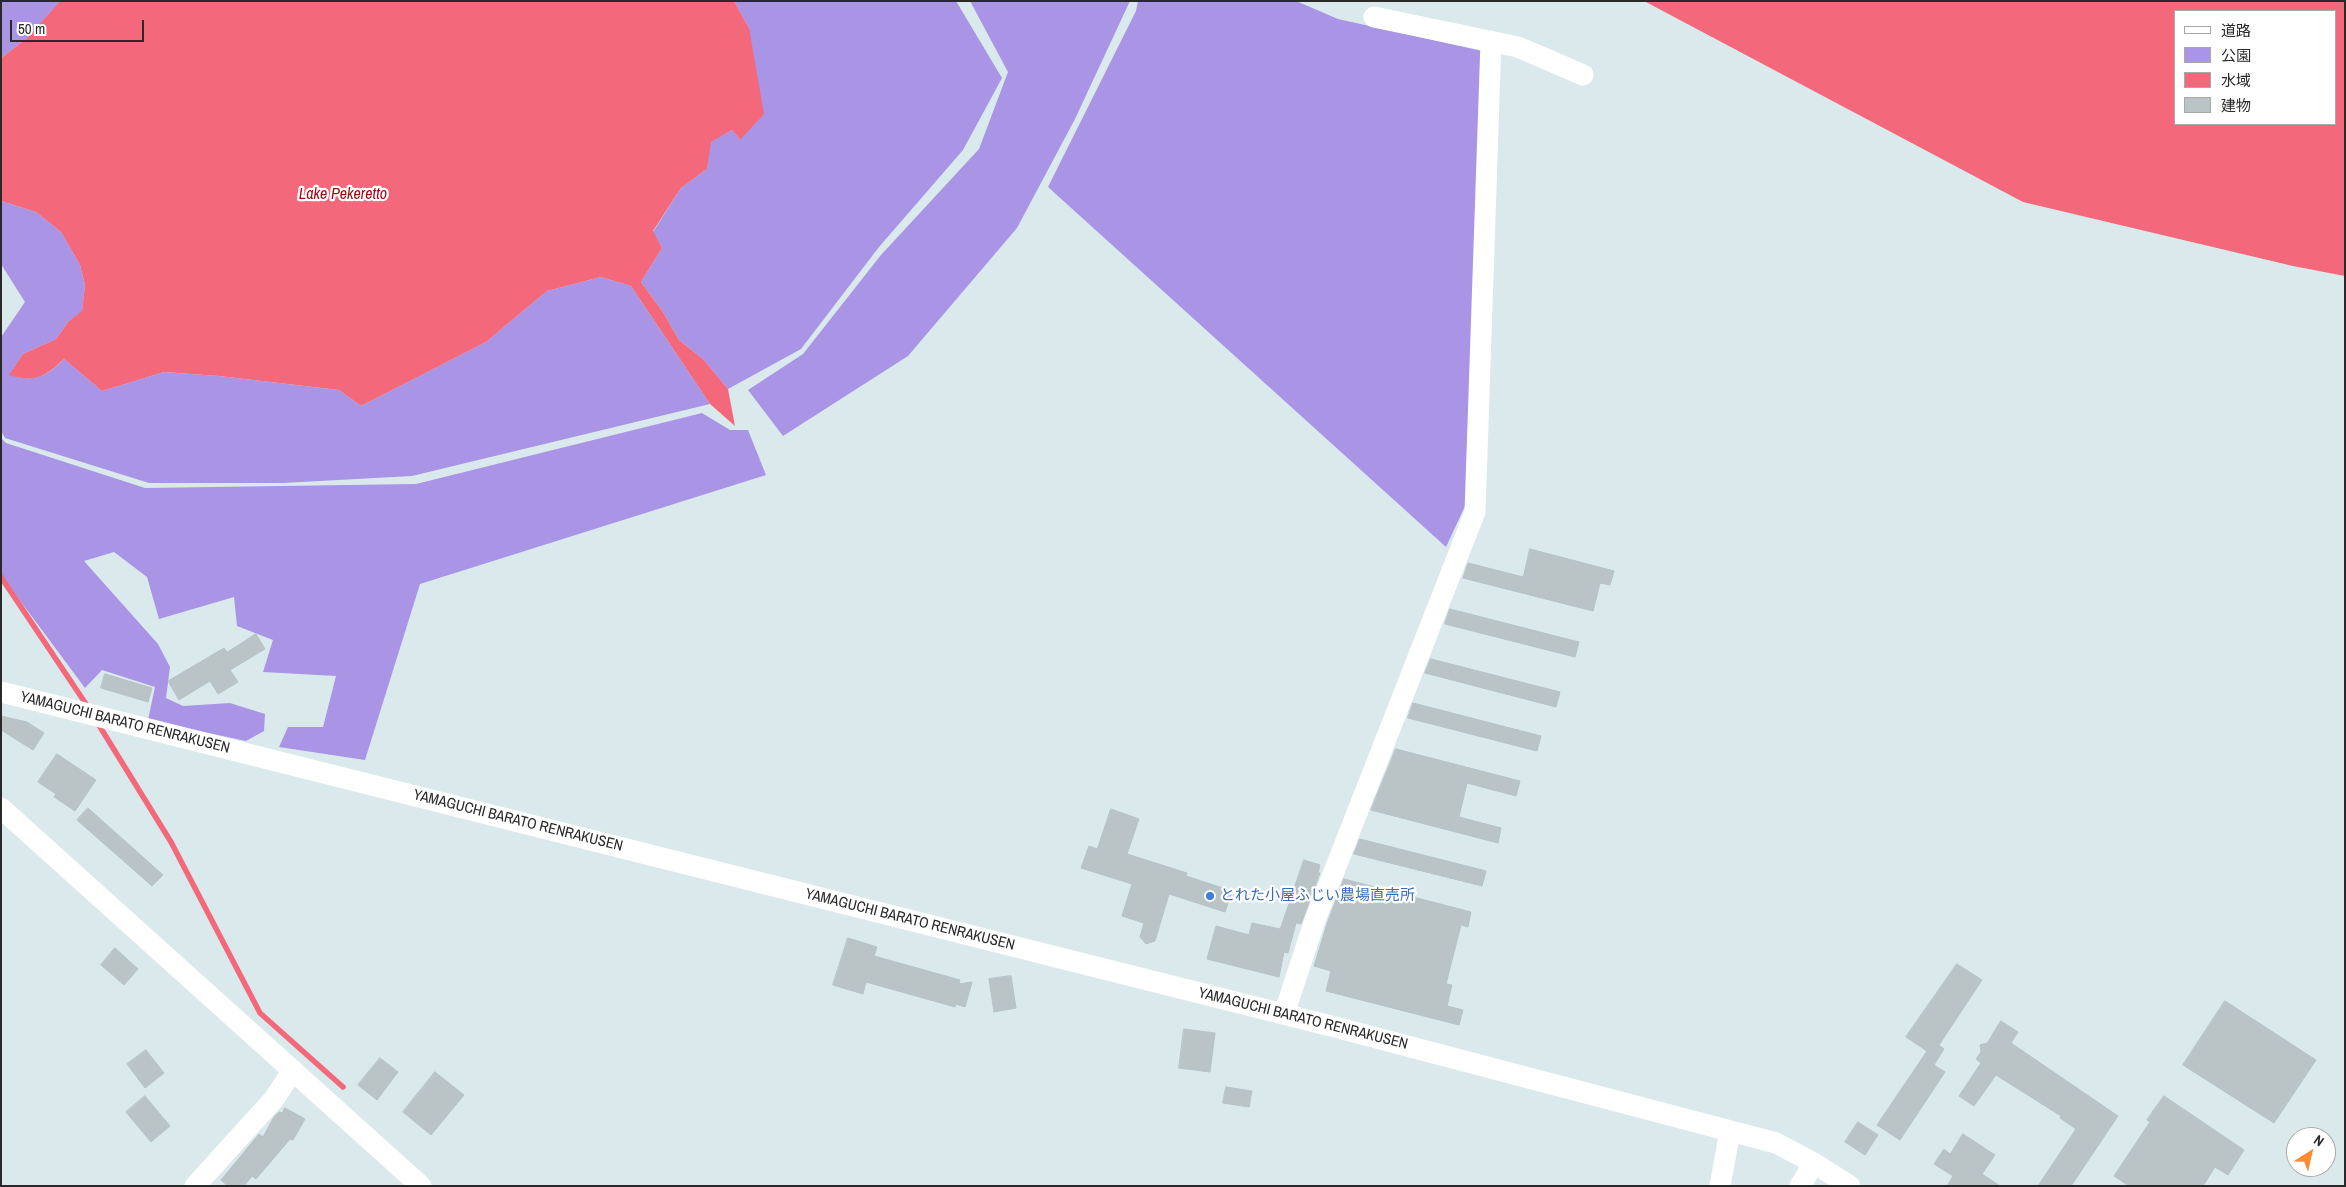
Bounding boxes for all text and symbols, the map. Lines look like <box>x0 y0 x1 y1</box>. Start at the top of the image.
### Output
scale bar <box>12 10 146 42</box>
legend <box>2174 10 2336 125</box>
text: 50 m <box>18 18 45 39</box>
text: 道路 <box>2221 20 2251 41</box>
text: 公園 <box>2221 45 2251 66</box>
text: 水域 <box>2221 70 2251 91</box>
text: 建物 <box>2221 95 2251 116</box>
water label: Lake Pekeretto <box>299 185 387 205</box>
street label: YAMAGUCHI BARATO RENRAKUSEN <box>18 688 232 758</box>
street label: YAMAGUCHI BARATO RENRAKUSEN <box>411 786 625 856</box>
street label: YAMAGUCHI BARATO RENRAKUSEN <box>803 885 1017 955</box>
place label: とれた小屋ふじい農場直売所 <box>1220 887 1415 905</box>
marker: とれた小屋ふじい農場直売所 <box>1204 890 1216 902</box>
street label: YAMAGUCHI BARATO RENRAKUSEN <box>1196 984 1410 1054</box>
north arrow <box>2286 1127 2336 1177</box>
text: N <box>2310 1131 2328 1150</box>

